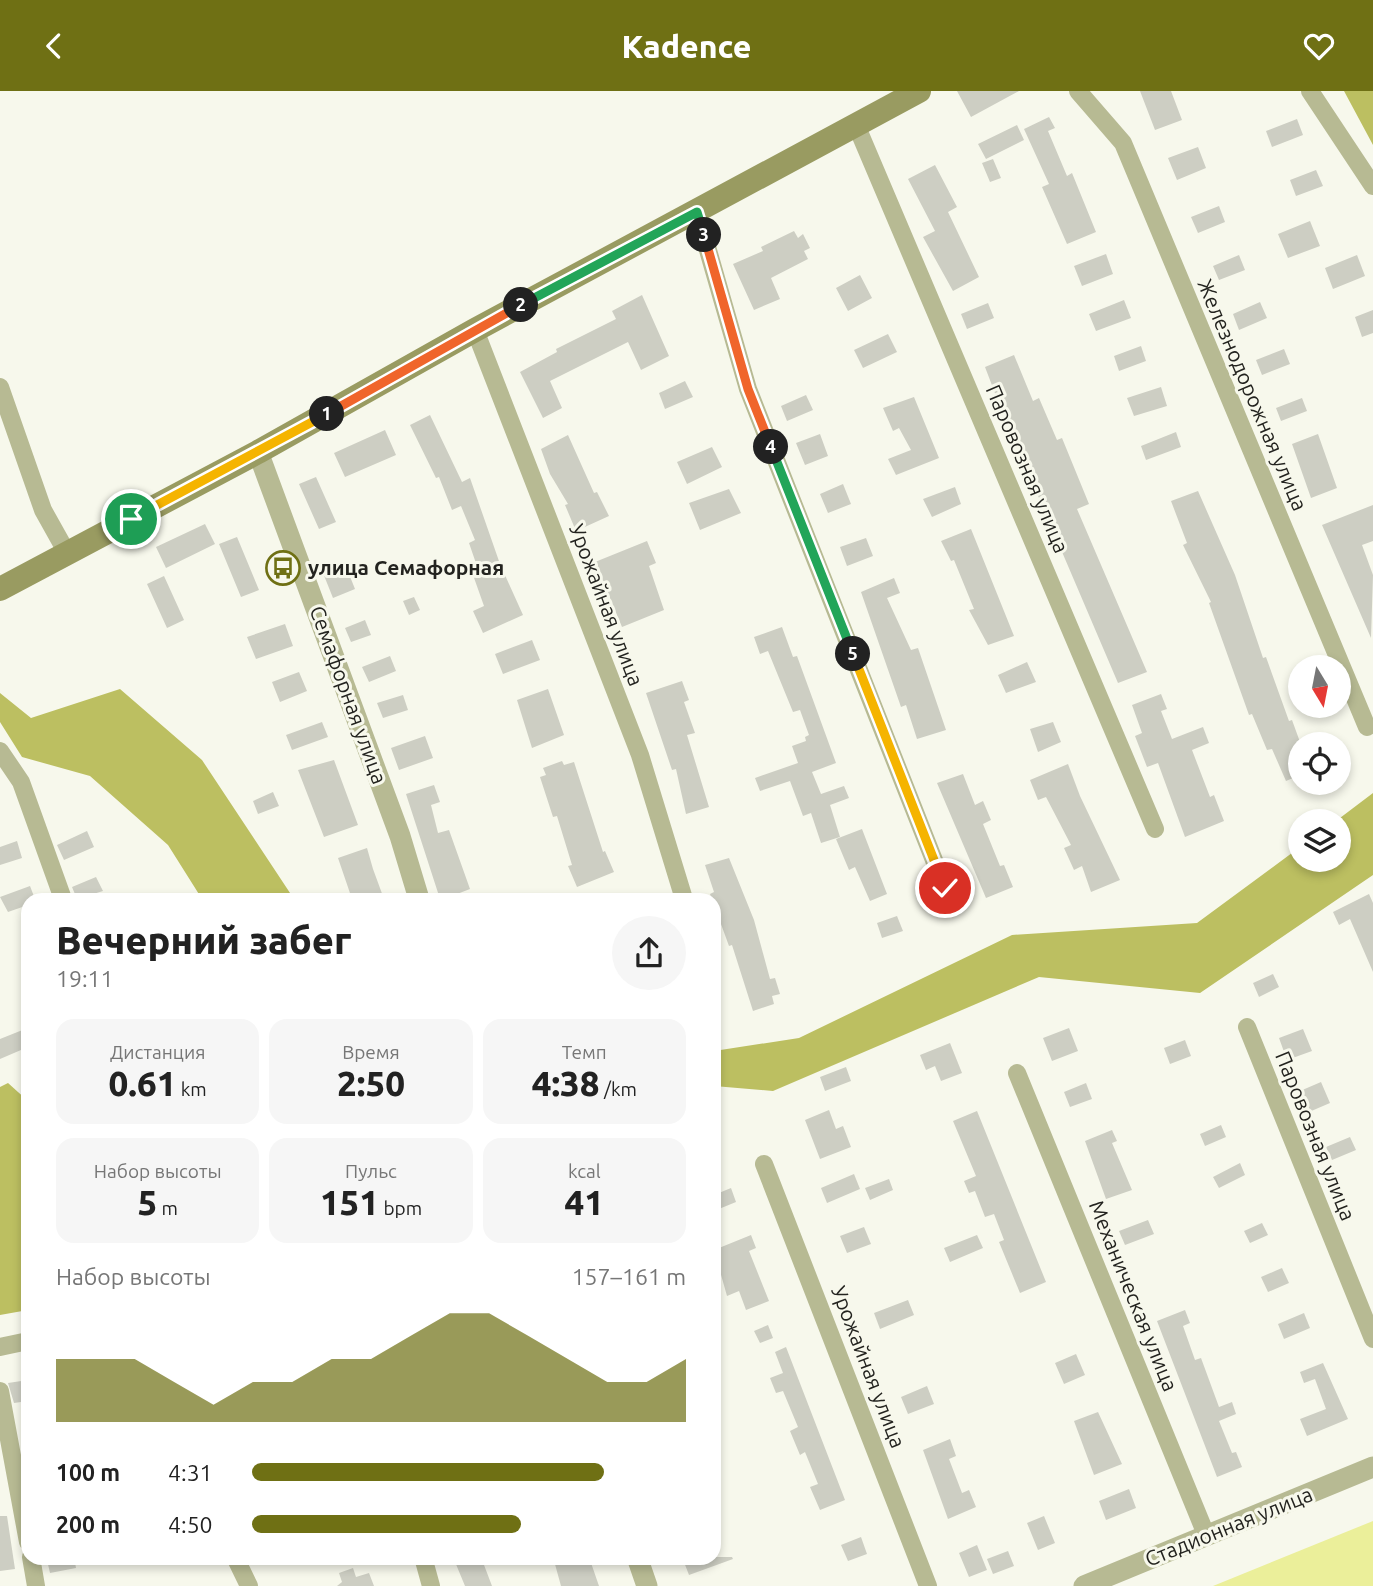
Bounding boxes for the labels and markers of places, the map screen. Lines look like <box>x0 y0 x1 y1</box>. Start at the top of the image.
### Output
pin: 3 <box>686 218 722 253</box>
pin: 2 <box>504 287 538 323</box>
pin: 1 <box>310 397 344 431</box>
pin: 4 <box>754 429 788 465</box>
pin <box>101 489 161 549</box>
bus stop icon: улица Семафорная <box>264 549 302 587</box>
place label: улица Семафорная <box>308 555 504 579</box>
pin: 5 <box>836 637 870 671</box>
pin <box>915 858 975 918</box>

